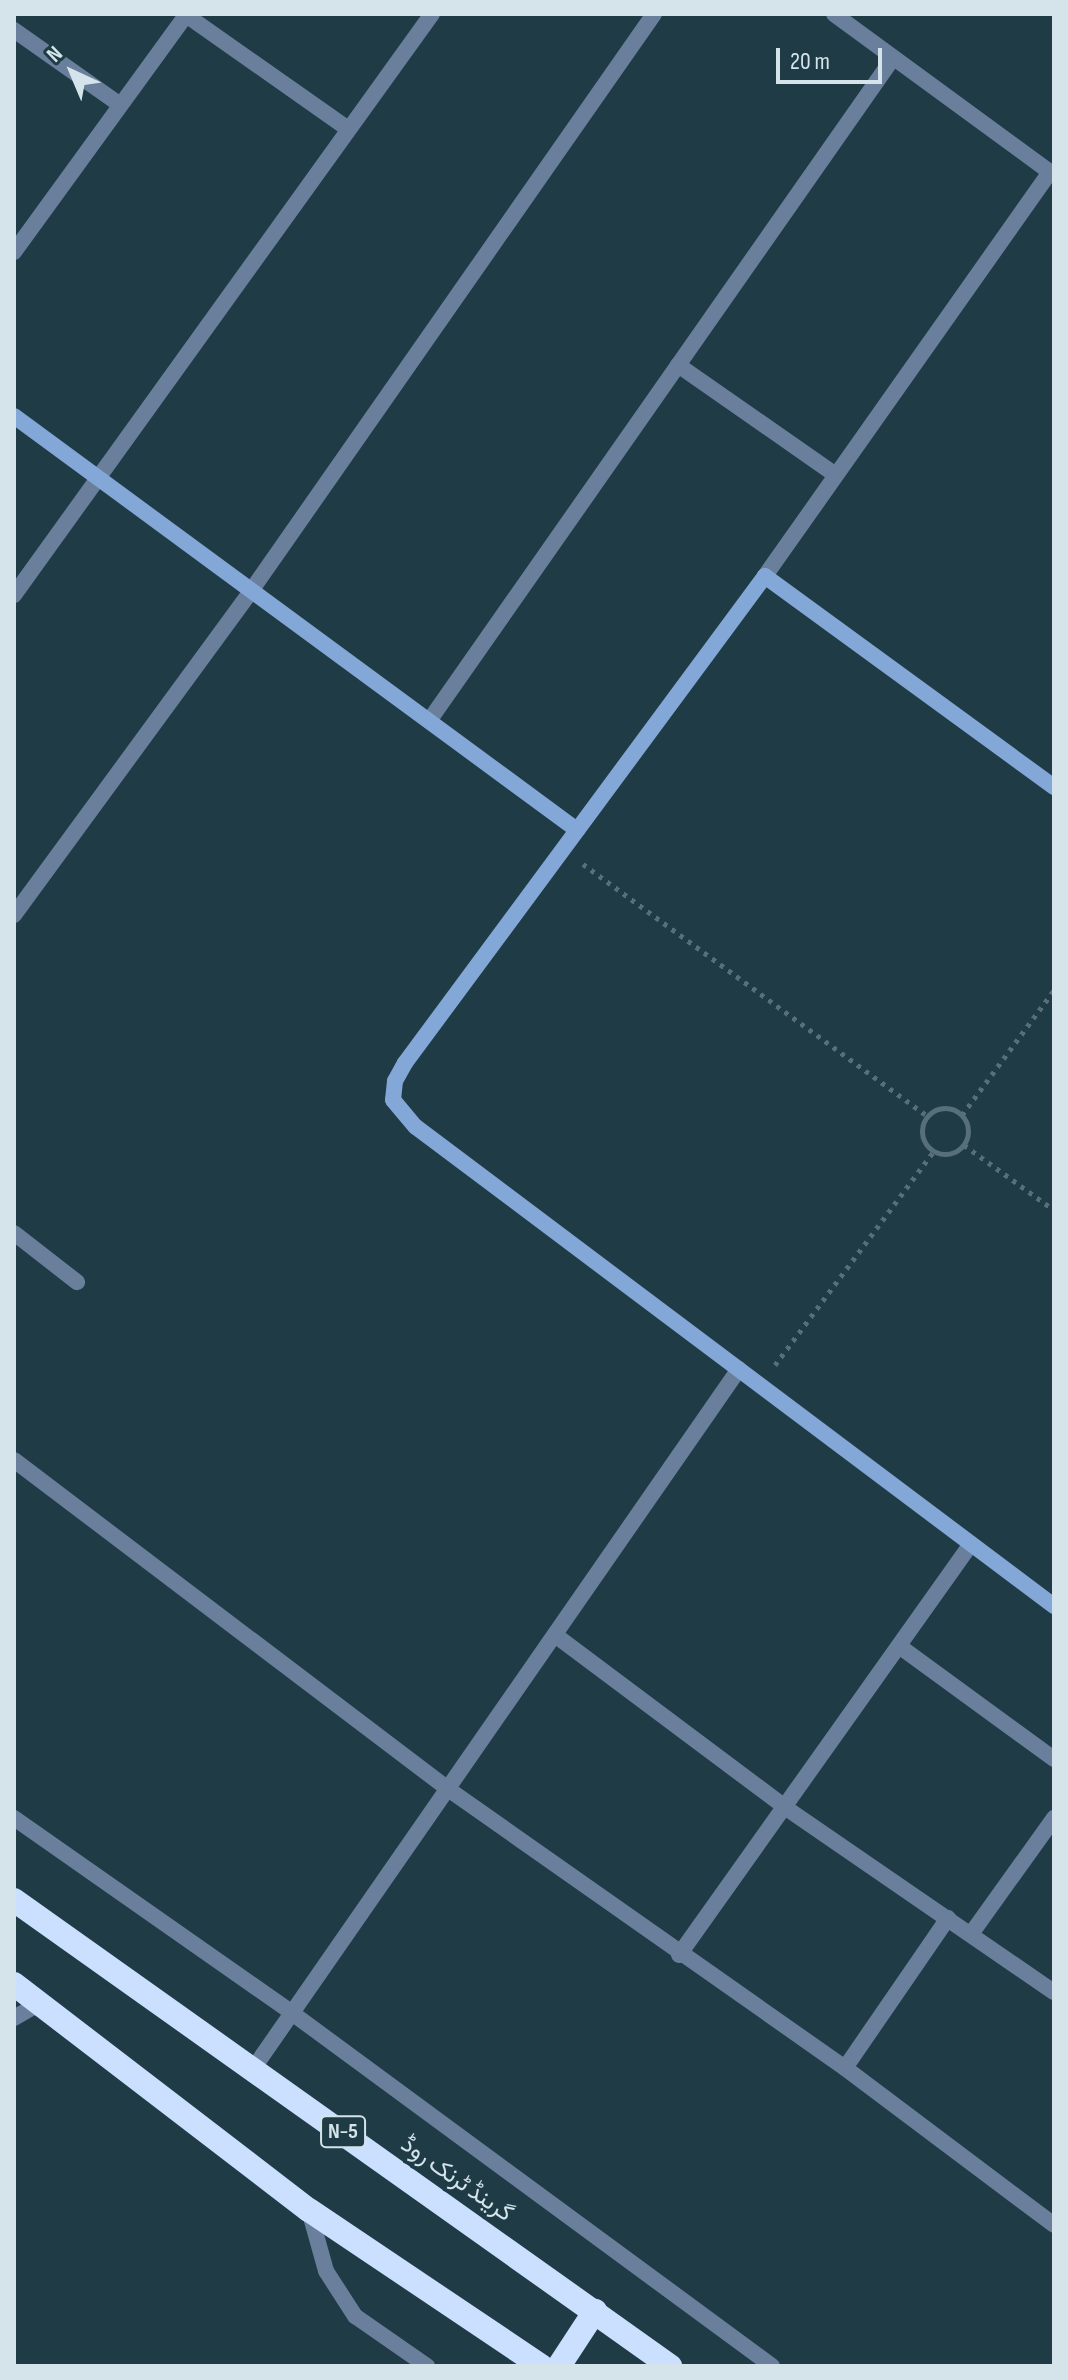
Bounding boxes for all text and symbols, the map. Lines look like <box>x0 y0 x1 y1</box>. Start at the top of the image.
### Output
north arrow <box>32 32 112 112</box>
scale bar <box>780 32 886 82</box>
text: N <box>41 41 69 68</box>
text: 20 m <box>790 47 830 76</box>
road number: N-5 <box>319 2114 367 2150</box>
street label: گرینڈ ٹرنک روڈ <box>395 2130 519 2228</box>

